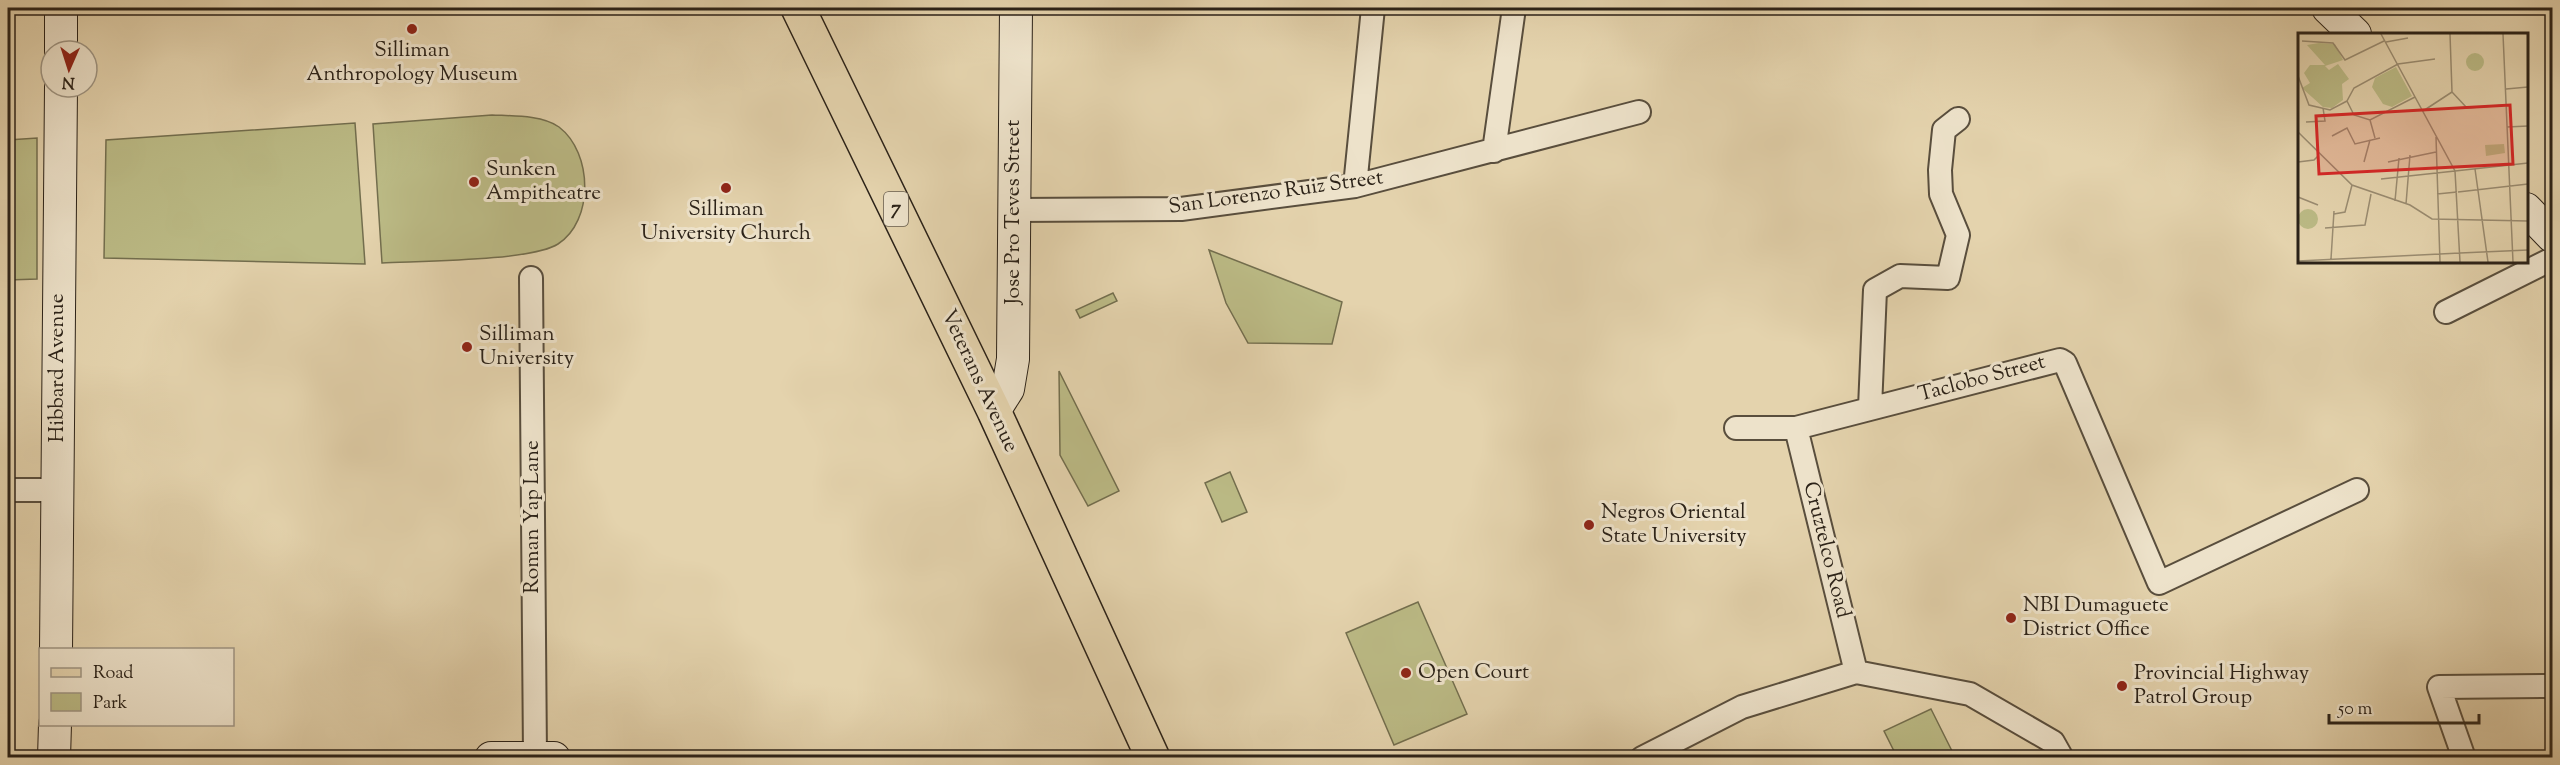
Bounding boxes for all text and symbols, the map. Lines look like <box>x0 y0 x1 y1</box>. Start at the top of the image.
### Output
marker: Silliman Anthropology Museum <box>405 22 419 36</box>
inset map <box>2298 33 2527 262</box>
place label: Silliman Anthropology Museum <box>306 36 518 90</box>
north arrow <box>39 39 99 99</box>
text: N <box>61 70 75 93</box>
street label: Jose Pro Teves Street <box>999 120 1029 305</box>
place label: Sunken Ampitheatre <box>486 155 601 209</box>
street label: San Lorenzo Ruiz Street <box>1167 163 1385 223</box>
marker: Sunken Ampitheatre <box>467 175 481 189</box>
marker: Silliman University Church <box>719 181 733 195</box>
road number: 7 <box>884 192 908 226</box>
place label: Silliman University Church <box>641 195 811 249</box>
street label: Hibbard Avenue <box>43 294 73 442</box>
street label: Veterans Avenue <box>933 305 1025 457</box>
place label: Silliman University <box>479 320 575 374</box>
marker: Silliman University <box>460 340 474 354</box>
street label: Taclobo Street <box>1915 348 2049 410</box>
street label: Roman Yap Lane <box>518 440 548 594</box>
street label: Cruztelco Road <box>1795 479 1857 622</box>
place label: Negros Oriental State University <box>1601 498 1747 552</box>
marker: Negros Oriental State University <box>1582 518 1596 532</box>
place label: NBI Dumaguete District Office <box>2023 591 2169 645</box>
marker: NBI Dumaguete District Office <box>2004 611 2018 625</box>
legend <box>39 648 234 726</box>
place label: Open Court <box>1418 658 1529 688</box>
place label: Provincial Highway Patrol Group <box>2134 659 2310 713</box>
text: Road <box>93 661 133 687</box>
marker: Open Court <box>1399 666 1413 680</box>
marker: Provincial Highway Patrol Group <box>2115 679 2129 693</box>
scale bar <box>2329 687 2479 725</box>
text: Park <box>93 691 128 717</box>
text: 50 m <box>2337 697 2373 723</box>

